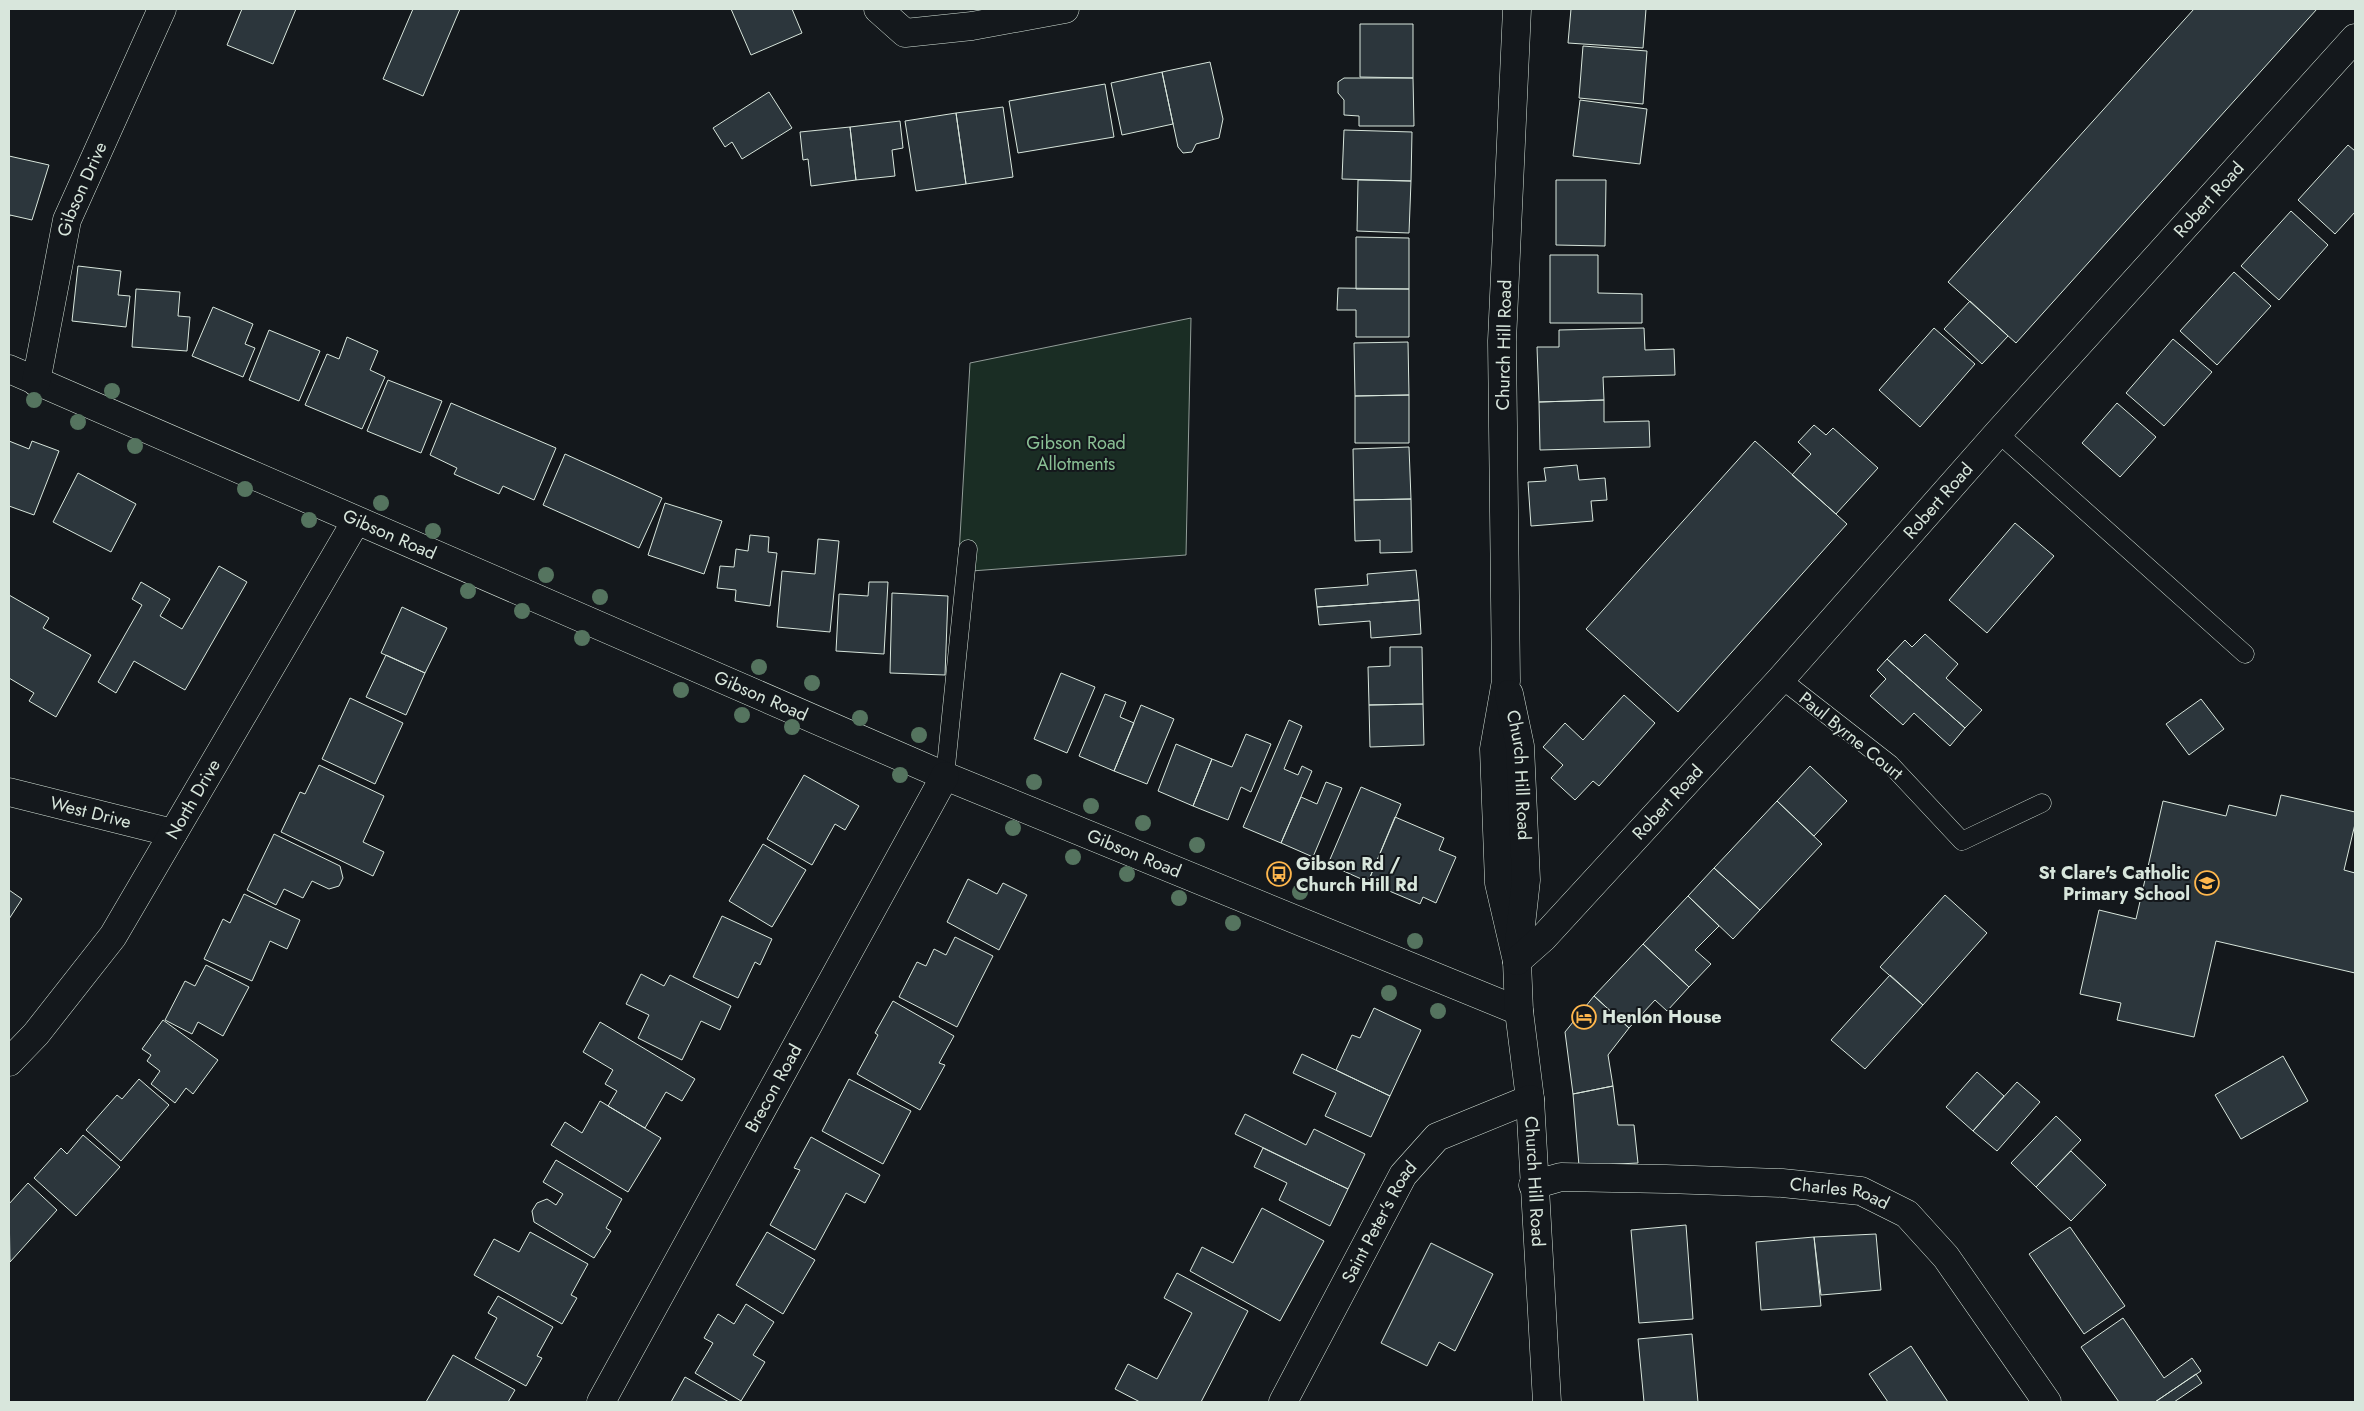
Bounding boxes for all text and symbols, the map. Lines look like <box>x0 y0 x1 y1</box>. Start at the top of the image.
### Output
street label: Gibson Drive <box>51 138 114 239</box>
street label: Robert Road <box>2168 156 2250 243</box>
street label: Church Hill Road <box>1490 279 1518 411</box>
park label: Gibson Road Allotments <box>1026 430 1126 477</box>
street label: Robert Road <box>1897 457 1979 545</box>
street label: Gibson Road <box>339 503 440 566</box>
street label: Gibson Road <box>710 664 812 728</box>
street label: Paul Byrne Court <box>1793 686 1909 787</box>
street label: Church Hill Road <box>1500 708 1537 841</box>
street label: North Drive <box>159 754 227 844</box>
street label: Robert Road <box>1626 759 1709 846</box>
street label: West Drive <box>47 790 134 835</box>
street label: Gibson Road <box>1083 822 1185 884</box>
place label: Gibson Rd / Church Hill Rd <box>1296 851 1418 898</box>
place label: St Clare's Catholic Primary School <box>2039 860 2190 907</box>
bus stop icon: Gibson Rd / Church Hill Rd <box>1266 861 1292 887</box>
school or university icon: St Clare's Catholic Primary School <box>2194 870 2220 896</box>
hotel icon: Henlon House <box>1571 1004 1597 1030</box>
place label: Henlon House <box>1602 1004 1722 1030</box>
street label: Brecon Road <box>739 1039 808 1137</box>
street label: Church Hill Road <box>1518 1115 1551 1247</box>
street label: Saint Peter's Road <box>1335 1155 1423 1288</box>
street label: Charles Road <box>1789 1171 1894 1216</box>

